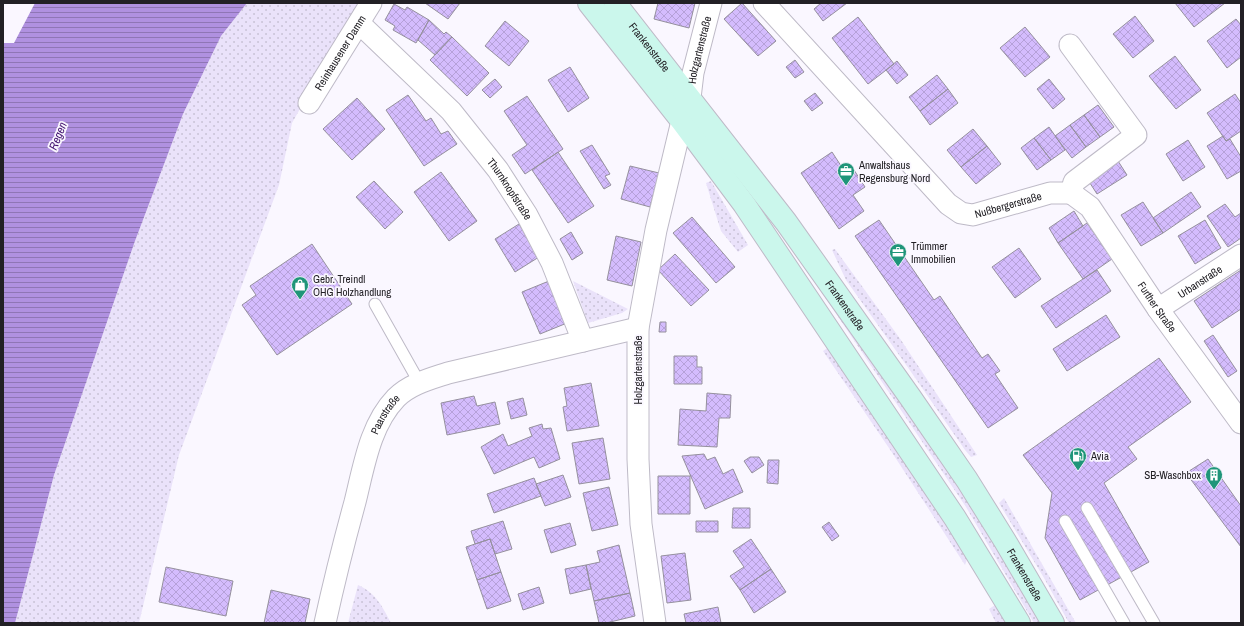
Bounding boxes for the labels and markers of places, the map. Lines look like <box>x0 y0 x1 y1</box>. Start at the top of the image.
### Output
place label: Anwaltshaus Regensburg Nord <box>858 158 930 185</box>
office icon: Anwaltshaus Regensburg Nord <box>836 161 856 186</box>
place label: Trümmer Immobilien <box>911 239 956 266</box>
office icon: Trümmer Immobilien <box>888 242 908 267</box>
place label: Gebr. Treindl OHG Holzhandlung <box>313 272 391 299</box>
shop icon: Gebr. Treindl OHG Holzhandlung <box>290 275 310 300</box>
fuel station icon: Avia <box>1068 446 1088 471</box>
place label: Avia <box>1090 449 1109 463</box>
building icon: SB-Waschbox <box>1204 465 1224 490</box>
place label: SB-Waschbox <box>1144 468 1201 482</box>

